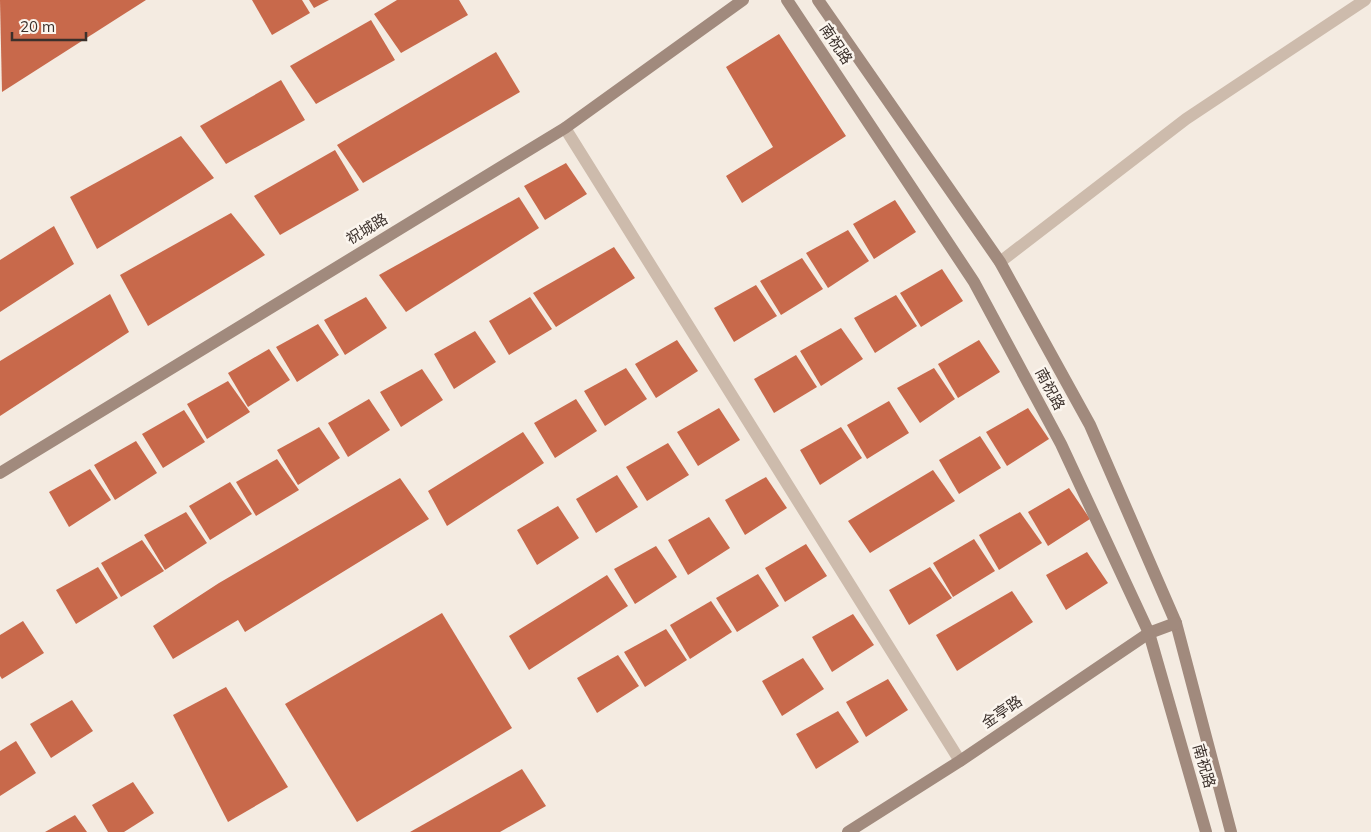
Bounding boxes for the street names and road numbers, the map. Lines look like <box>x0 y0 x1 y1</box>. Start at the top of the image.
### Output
street label: 南祝路 <box>816 20 857 68</box>
street label: 祝城路 <box>343 209 391 248</box>
street label: 南祝路 <box>1031 364 1069 413</box>
street label: 金亭路 <box>978 691 1026 732</box>
street label: 南祝路 <box>1189 742 1220 790</box>

